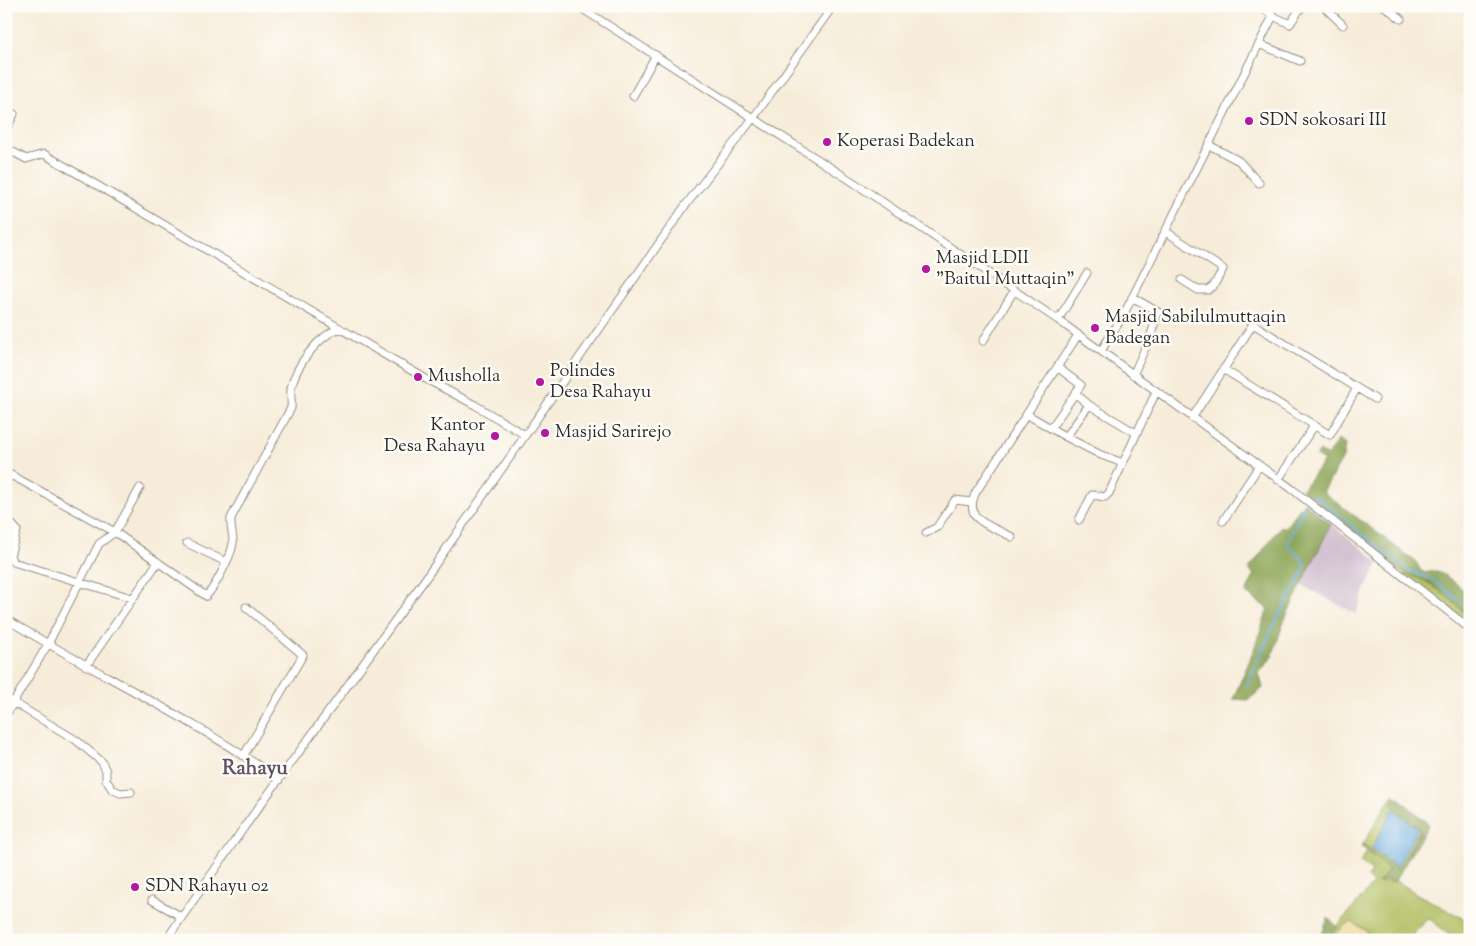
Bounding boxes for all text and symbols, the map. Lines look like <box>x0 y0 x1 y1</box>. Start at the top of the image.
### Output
place label: SDN sokosari III <box>1259 108 1387 134</box>
marker: SDN sokosari III <box>1243 115 1255 127</box>
place label: Koperasi Badekan <box>837 129 975 155</box>
marker: Koperasi Badekan <box>821 136 833 148</box>
place label: Masjid LDII "Baitul Muttaqin" <box>936 246 1075 293</box>
marker: Masjid LDII "Baitul Muttaqin" <box>920 263 932 275</box>
place label: Masjid Sabilulmuttaqin Badegan <box>1105 305 1287 352</box>
marker: Masjid Sabilulmuttaqin Badegan <box>1089 322 1101 334</box>
place label: Polindes Desa Rahayu <box>550 359 651 406</box>
place label: Musholla <box>428 364 500 390</box>
marker: Musholla <box>412 371 424 383</box>
marker: Polindes Desa Rahayu <box>534 376 546 388</box>
place label: Kantor Desa Rahayu <box>384 413 485 460</box>
place label: Masjid Sarirejo <box>555 420 672 446</box>
marker: Masjid Sarirejo <box>539 427 551 439</box>
marker: Kantor Desa Rahayu <box>489 430 501 442</box>
district label: Rahayu <box>222 755 288 784</box>
place label: SDN Rahayu 02 <box>145 874 269 900</box>
marker: SDN Rahayu 02 <box>129 881 141 893</box>

